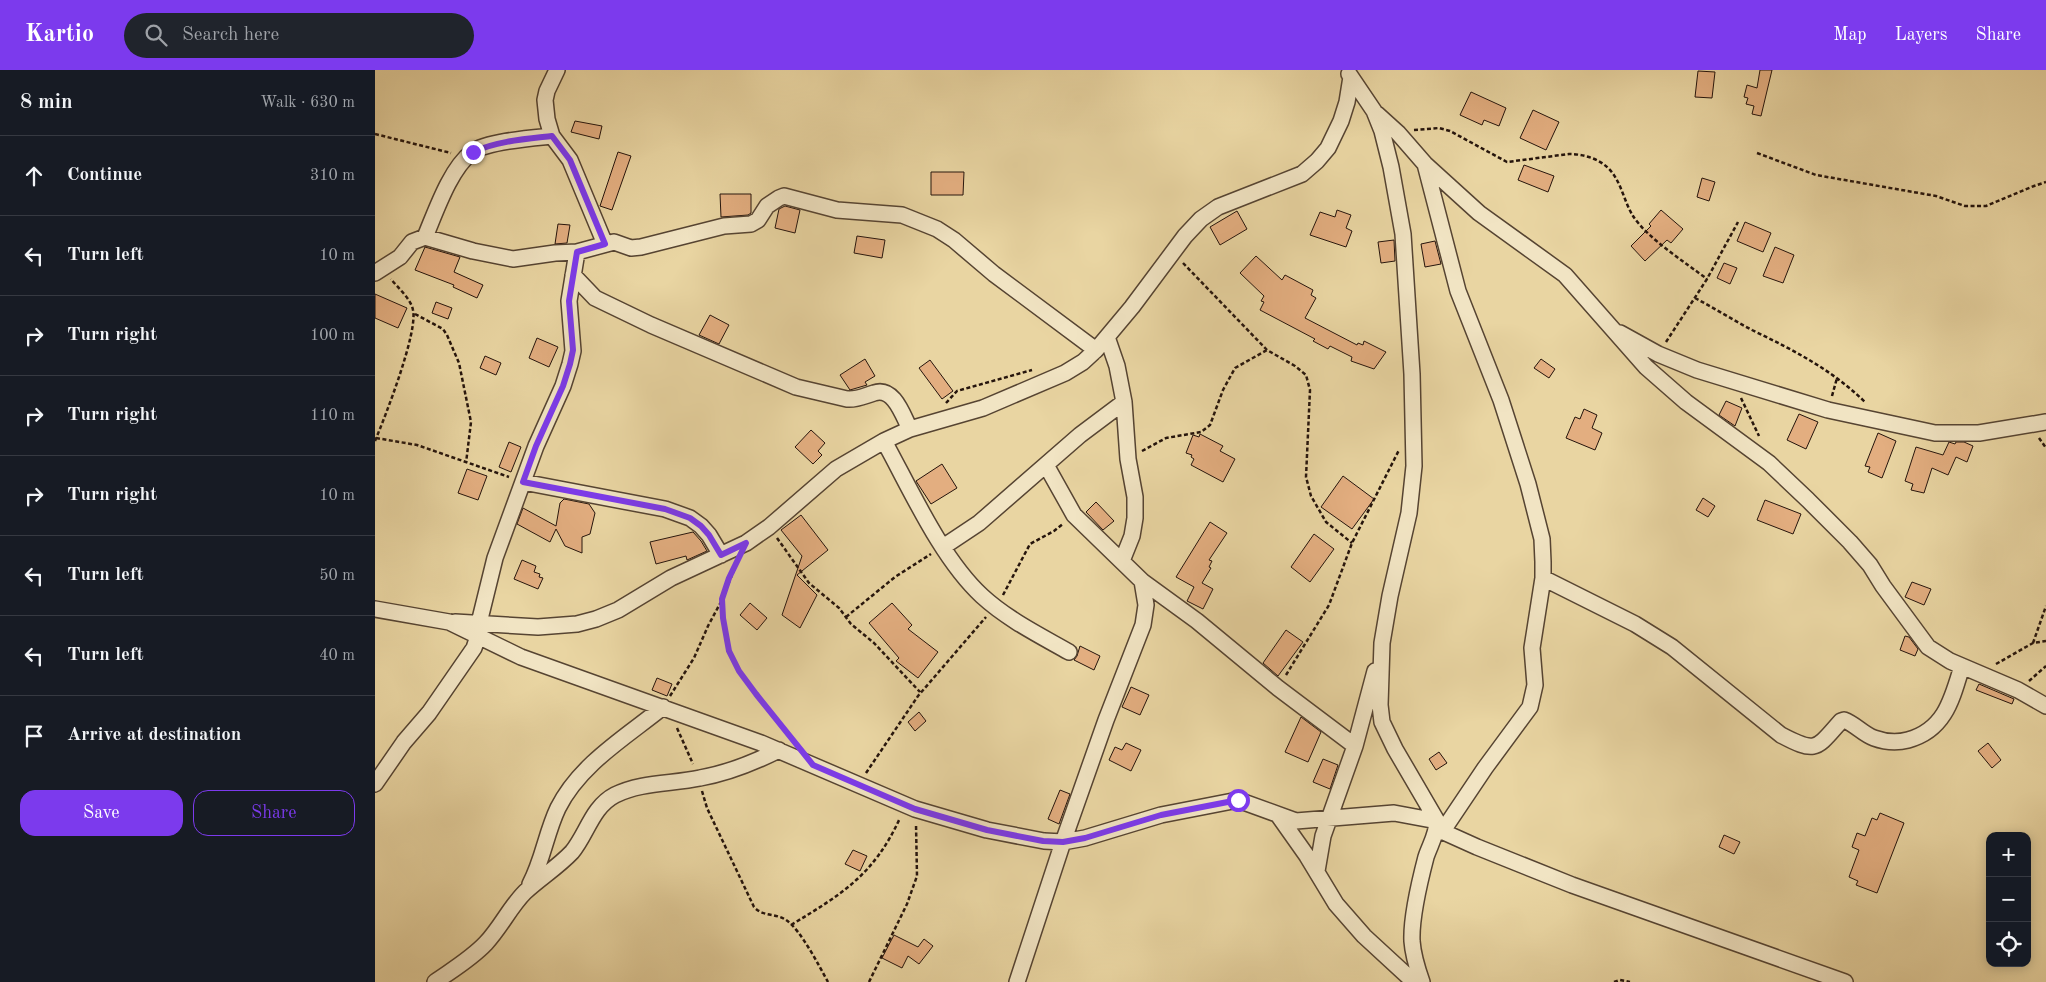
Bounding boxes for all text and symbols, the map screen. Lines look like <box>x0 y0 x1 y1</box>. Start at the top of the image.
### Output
search box <box>124 13 474 58</box>
icon: search <box>142 21 170 49</box>
text: Kartio <box>25 23 94 47</box>
text: Search here <box>182 26 279 45</box>
text: Map <box>1833 26 1867 44</box>
text: Layers <box>1895 26 1947 44</box>
text: Share <box>1975 26 2021 44</box>
text: 8 min <box>20 92 73 113</box>
text: Walk · 630 m <box>260 95 355 111</box>
route end <box>462 141 485 164</box>
icon: ahead <box>20 162 48 190</box>
text: Continue <box>67 166 142 185</box>
text: 310 m <box>310 168 355 184</box>
icon: left <box>20 242 48 270</box>
text: Turn left <box>67 246 144 265</box>
text: 10 m <box>319 248 355 264</box>
icon: right <box>20 322 48 350</box>
text: Turn right <box>67 326 157 345</box>
text: 100 m <box>310 328 355 344</box>
icon: right <box>20 402 48 430</box>
text: Turn right <box>67 406 157 425</box>
text: 110 m <box>310 408 355 424</box>
icon: right <box>20 482 48 510</box>
text: Turn right <box>67 486 157 505</box>
text: 10 m <box>319 488 355 504</box>
icon: left <box>20 562 48 590</box>
text: Turn left <box>67 566 144 585</box>
text: 50 m <box>319 568 355 584</box>
icon: left <box>20 642 48 670</box>
text: Turn left <box>67 646 144 665</box>
text: 40 m <box>319 648 355 664</box>
icon: arrive <box>20 722 48 750</box>
text: Arrive at destination <box>67 726 241 745</box>
route start <box>1227 789 1250 812</box>
button: Save <box>20 790 183 836</box>
button: Share <box>193 790 355 836</box>
map controls <box>1986 832 2031 967</box>
button: + <box>1986 832 2031 877</box>
button: − <box>1986 877 2031 922</box>
button: locate <box>1986 922 2031 967</box>

